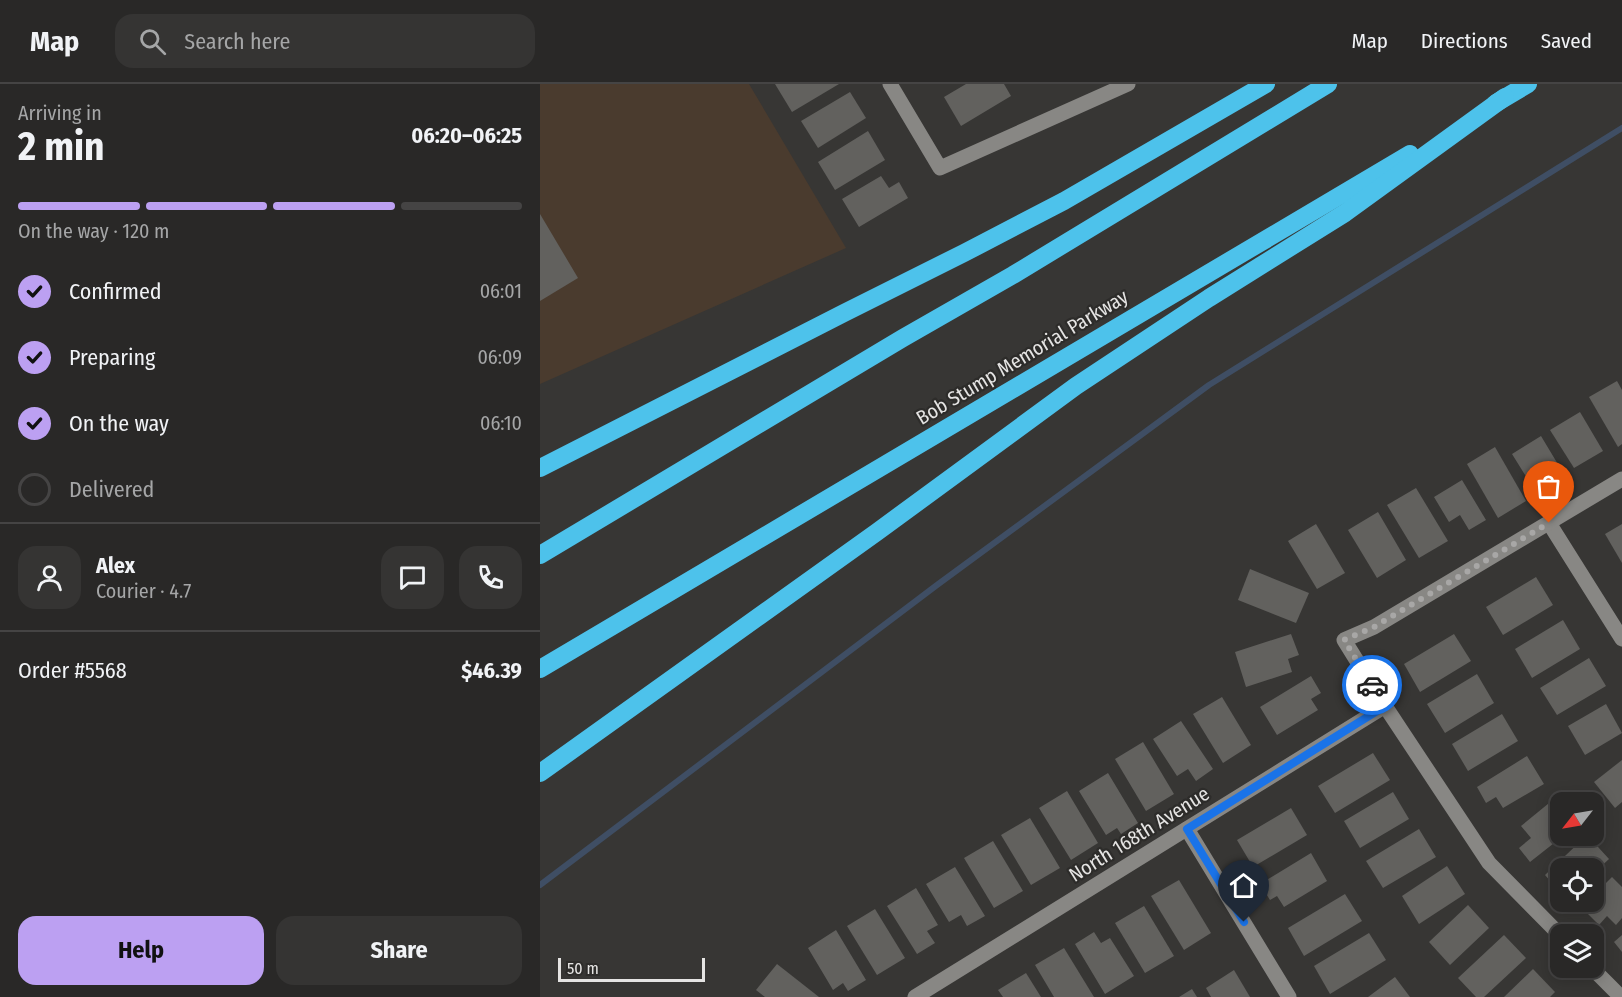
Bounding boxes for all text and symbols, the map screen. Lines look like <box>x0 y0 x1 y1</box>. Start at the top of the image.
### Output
search box <box>115 14 535 68</box>
text: Map <box>30 25 79 58</box>
icon: search <box>136 25 169 58</box>
text: Search here <box>184 28 290 55</box>
text: Map <box>1351 28 1388 54</box>
text: Directions <box>1421 28 1508 54</box>
text: Saved <box>1541 28 1592 54</box>
text: Arriving in <box>18 101 102 125</box>
text: 06:20–06:25 <box>411 122 522 149</box>
text: 2 min <box>18 124 104 170</box>
text: On the way · 120 m <box>18 219 169 243</box>
icon: check <box>18 275 51 308</box>
text: Confirmed <box>69 278 162 305</box>
text: 06:01 <box>480 279 522 303</box>
street label: Bob Stump Memorial Parkway <box>912 284 1132 430</box>
icon: check <box>18 341 51 374</box>
text: Preparing <box>69 344 155 371</box>
text: 06:09 <box>477 345 522 369</box>
icon: check <box>18 407 51 440</box>
text: On the way <box>69 410 169 437</box>
text: 06:10 <box>480 411 522 435</box>
pin <box>1523 461 1574 523</box>
icon: bag <box>1532 470 1565 503</box>
text: Delivered <box>69 476 154 503</box>
button: person <box>18 546 81 609</box>
button: chat <box>381 546 444 609</box>
button: phone <box>459 546 522 609</box>
text: Alex <box>96 552 135 579</box>
text: Courier · 4.7 <box>96 579 191 603</box>
courier <box>1342 655 1402 715</box>
text: Order #5568 <box>18 657 127 684</box>
text: $46.39 <box>461 657 522 684</box>
icon: car <box>1356 669 1389 702</box>
street label: North 168th Avenue <box>1064 781 1214 887</box>
north arrow <box>1550 792 1604 846</box>
map controls <box>1550 792 1604 978</box>
button: locate <box>1550 858 1604 912</box>
pin <box>1218 860 1269 922</box>
icon: home <box>1227 869 1260 902</box>
button: Help <box>18 916 264 985</box>
button: Share <box>276 916 522 985</box>
button: layers <box>1550 924 1604 978</box>
scale bar <box>558 955 705 982</box>
text: 50 m <box>567 959 599 978</box>

